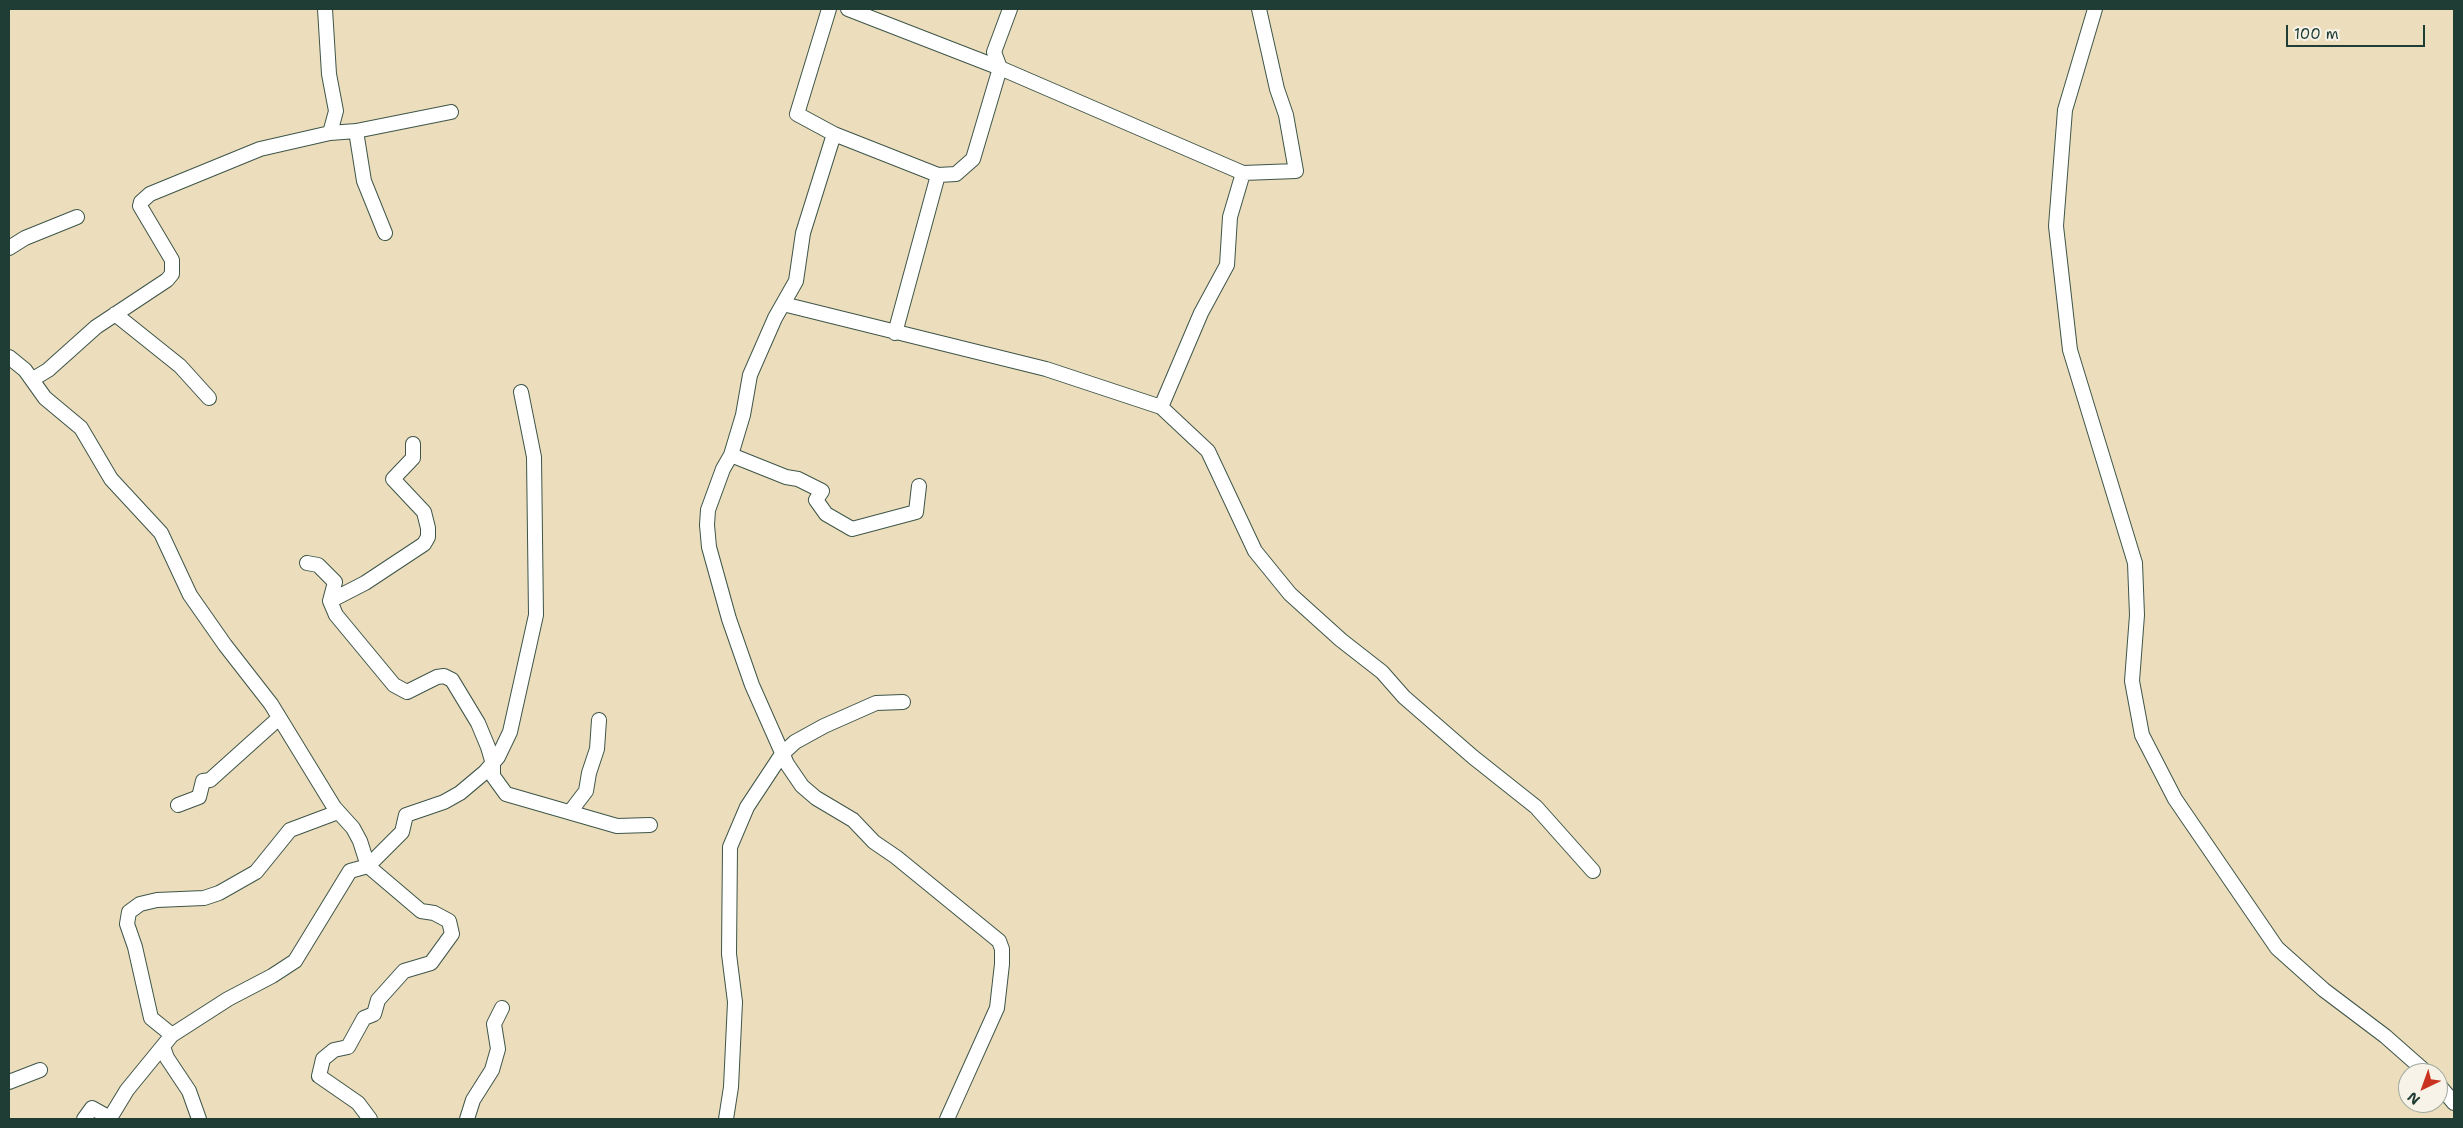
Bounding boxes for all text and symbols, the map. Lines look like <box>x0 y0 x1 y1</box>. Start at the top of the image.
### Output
scale bar <box>2288 15 2427 47</box>
text: 100 m <box>2294 24 2339 44</box>
north arrow <box>2398 1063 2448 1113</box>
text: N <box>2403 1088 2424 1109</box>

